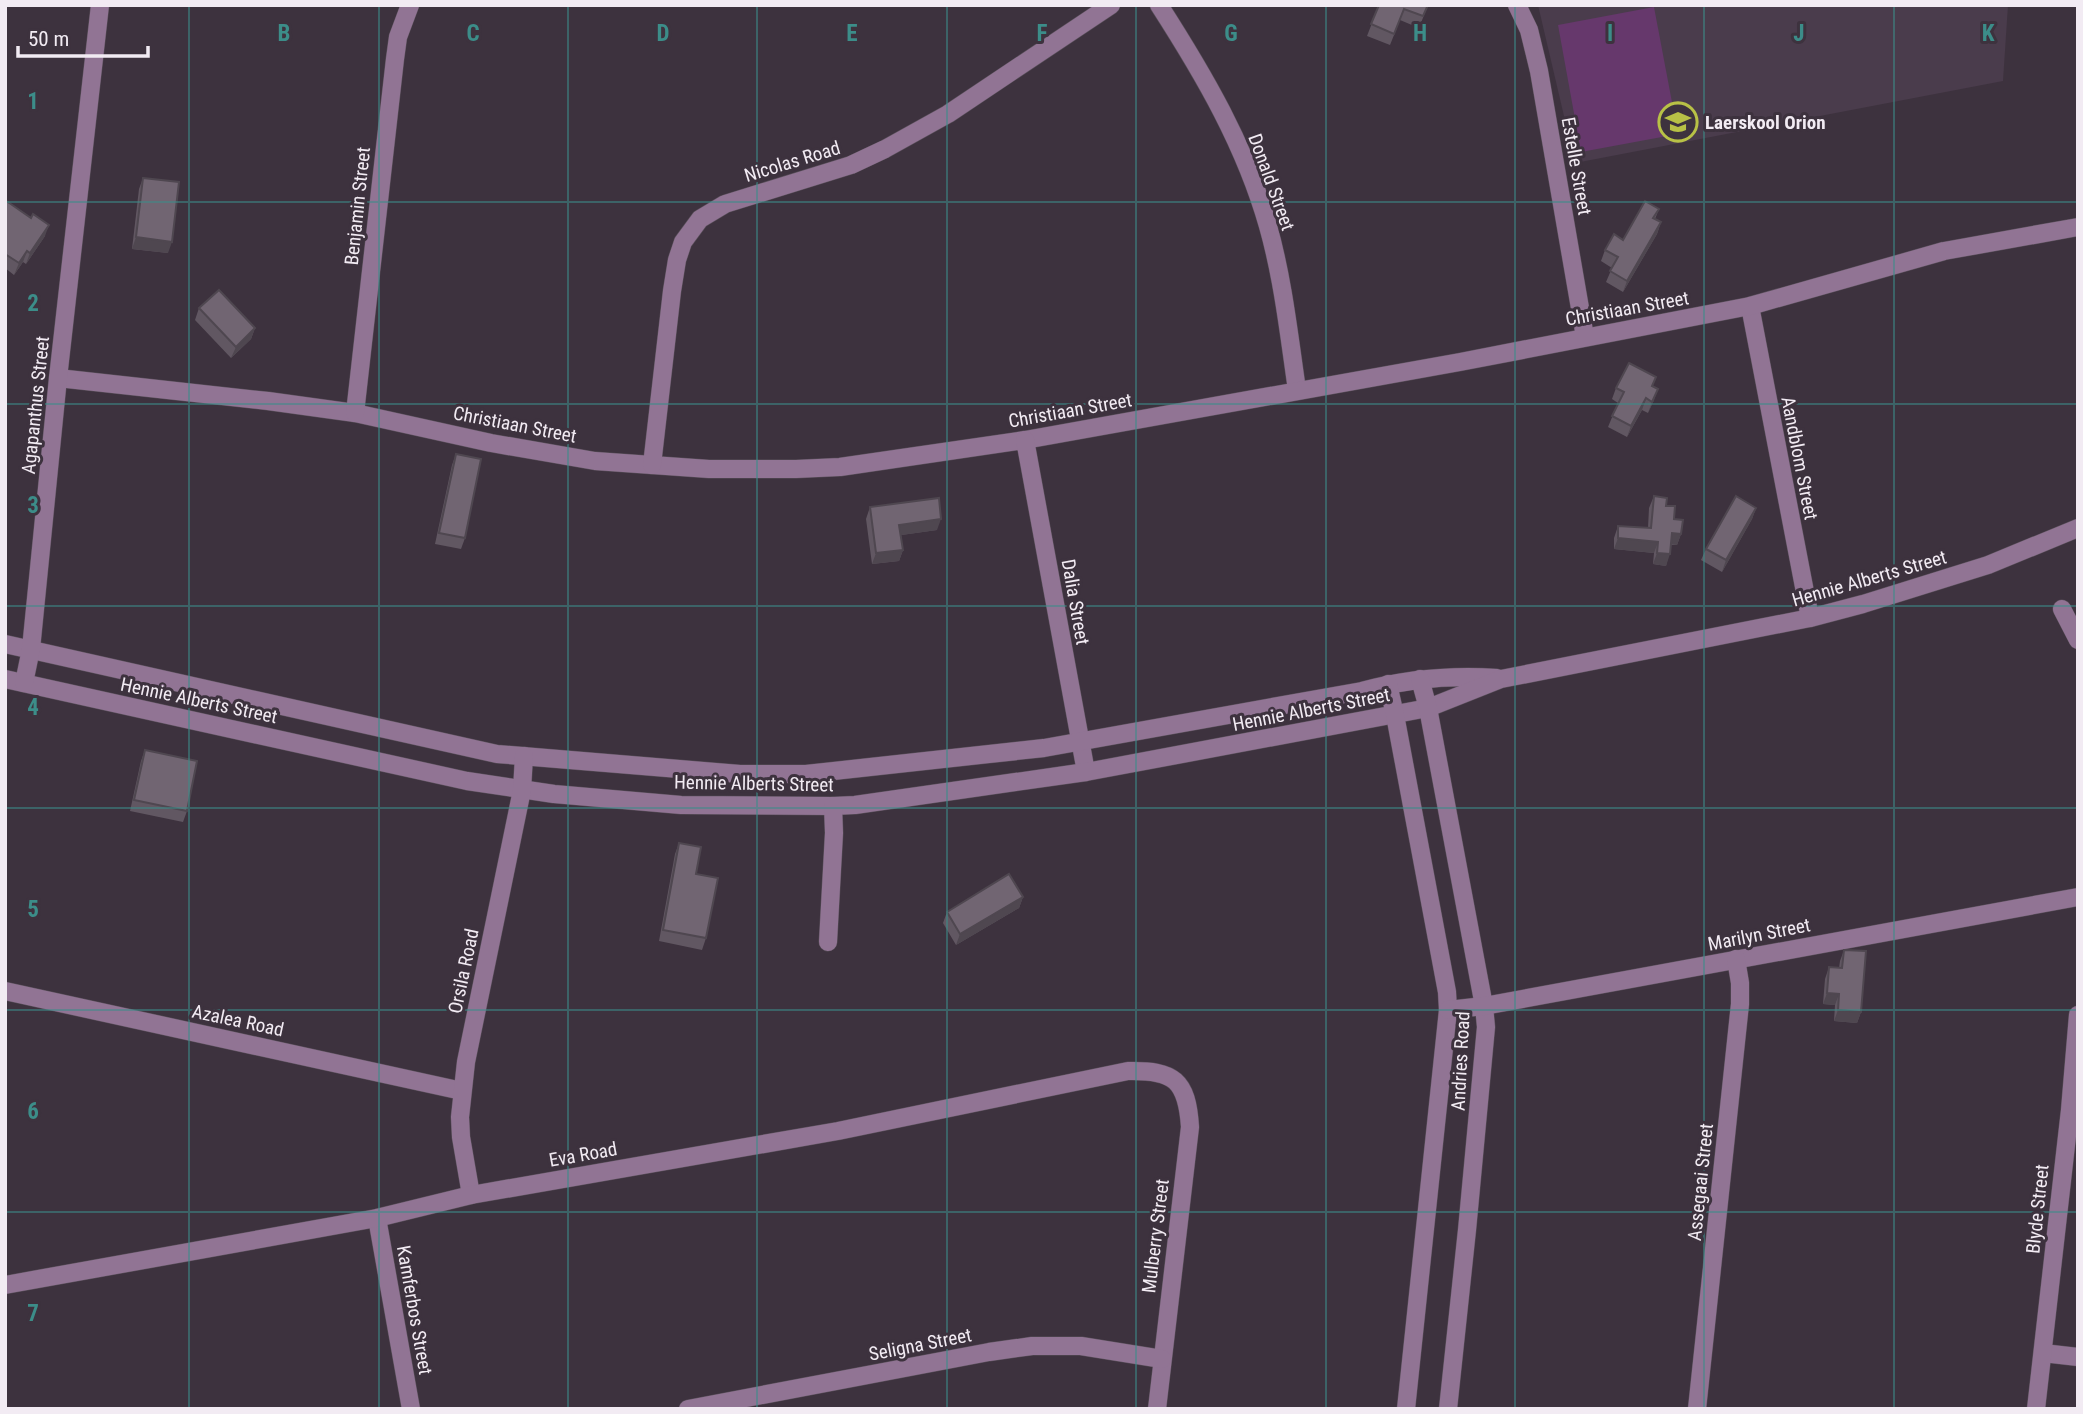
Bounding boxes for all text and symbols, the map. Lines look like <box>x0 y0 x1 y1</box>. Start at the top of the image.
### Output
scale bar <box>18 14 147 58</box>
text: B <box>278 20 290 47</box>
text: C <box>466 20 480 47</box>
text: D <box>657 20 670 47</box>
text: E <box>846 20 858 47</box>
text: F <box>1037 20 1048 47</box>
text: G <box>1224 20 1238 47</box>
text: H <box>1413 20 1427 47</box>
text: I <box>1607 20 1613 47</box>
text: J <box>1793 20 1805 47</box>
text: K <box>1982 20 1995 47</box>
text: 50 m <box>28 27 69 51</box>
text: 1 <box>27 88 39 115</box>
school or university icon: Laerskool Orion <box>1657 101 1699 143</box>
place label: Laerskool Orion <box>1705 111 1826 134</box>
street label: Estelle Street <box>1557 115 1596 217</box>
street label: Donald Street <box>1243 131 1300 234</box>
street label: Nicolas Road <box>741 136 843 187</box>
street label: Benjamin Street <box>340 146 375 266</box>
street label: Christiaan Street <box>1564 286 1691 331</box>
text: 2 <box>27 290 39 317</box>
street label: Agapanthus Street <box>17 335 54 475</box>
street label: Christiaan Street <box>1007 388 1134 433</box>
street label: Aandblom Street <box>1776 394 1823 522</box>
street label: Christiaan Street <box>451 401 578 448</box>
text: 3 <box>27 492 39 519</box>
street label: Hennie Alberts Street <box>1789 545 1949 612</box>
street label: Dalia Street <box>1057 557 1094 647</box>
street label: Hennie Alberts Street <box>118 673 279 728</box>
street label: Hennie Alberts Street <box>1230 683 1392 736</box>
text: 4 <box>27 694 39 721</box>
street label: Hennie Alberts Street <box>674 771 834 796</box>
text: 5 <box>27 896 39 923</box>
street label: Marilyn Street <box>1706 913 1812 956</box>
street label: Orsila Road <box>443 927 484 1016</box>
street label: Azalea Road <box>190 1000 286 1041</box>
street label: Andries Road <box>1446 1011 1475 1111</box>
text: 6 <box>27 1098 39 1125</box>
street label: Assegaai Street <box>1683 1122 1718 1242</box>
street label: Eva Road <box>547 1137 619 1172</box>
street label: Blyde Street <box>2021 1163 2054 1255</box>
street label: Mulberry Street <box>1137 1178 1174 1294</box>
street label: Kamferbos Street <box>392 1244 437 1376</box>
text: 7 <box>27 1300 39 1327</box>
street label: Seligna Street <box>867 1323 973 1366</box>

